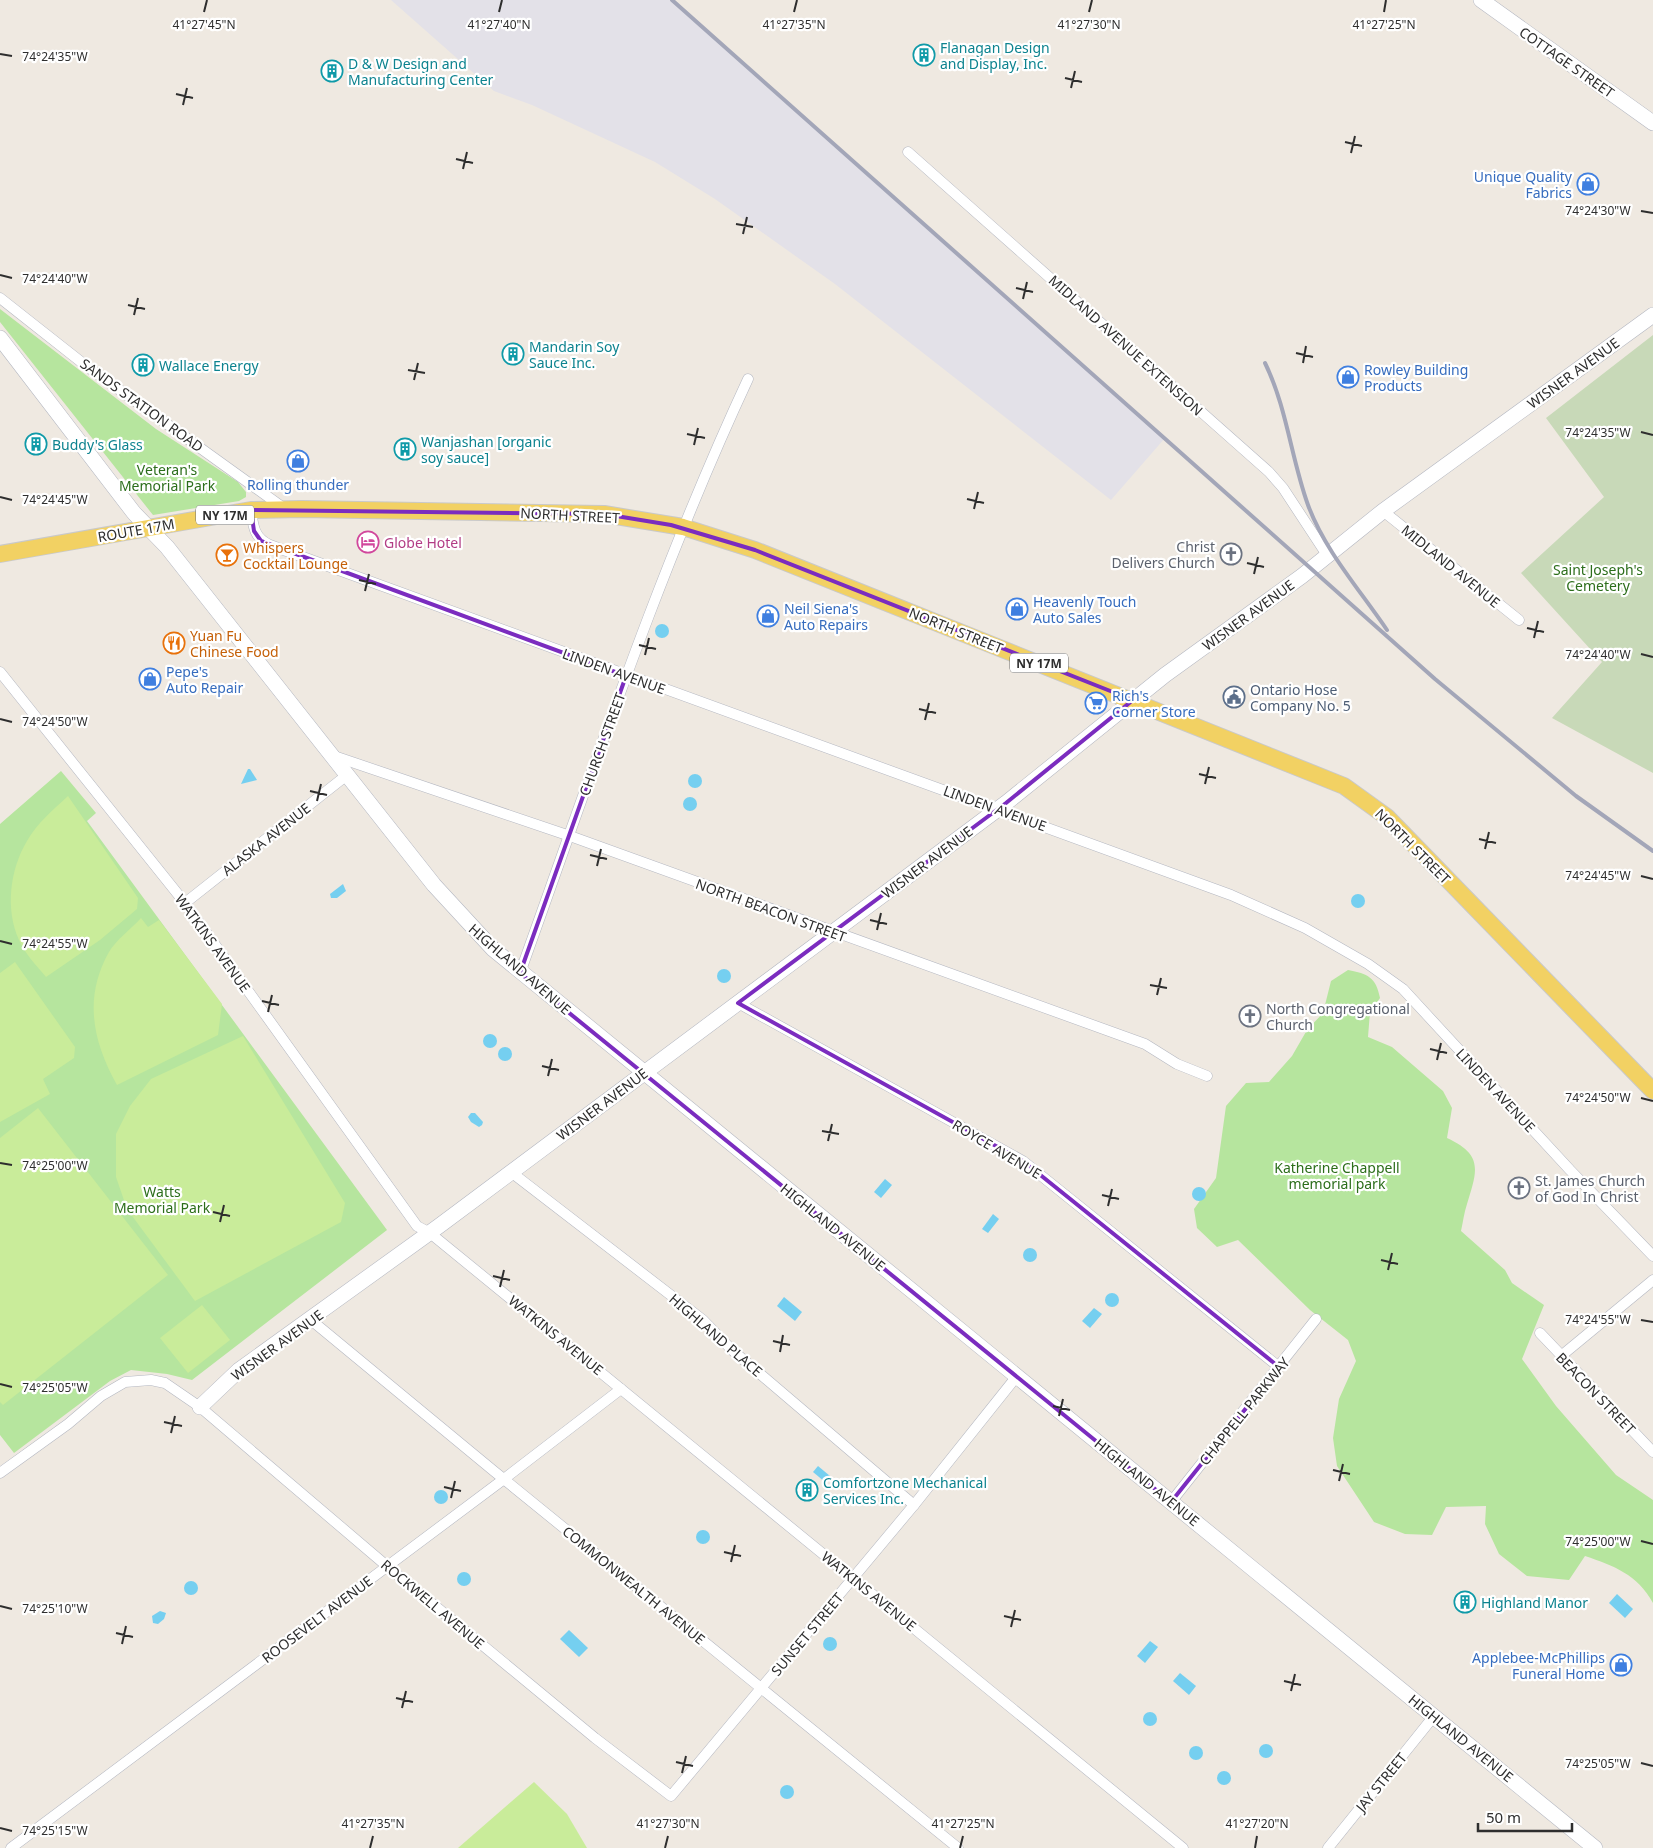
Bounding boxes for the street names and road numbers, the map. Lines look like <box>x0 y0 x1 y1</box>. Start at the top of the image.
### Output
street label: COTTAGE STREET <box>1516 22 1618 102</box>
street label: MIDLAND AVENUE EXTENSION <box>1045 271 1207 419</box>
street label: WISNER AVENUE <box>1523 333 1623 413</box>
street label: SANDS STATION ROAD <box>77 354 207 456</box>
street label: NORTH STREET <box>520 503 620 527</box>
road number: NY 17M <box>196 506 254 524</box>
street label: ROUTE 17M <box>96 514 176 546</box>
street label: MIDLAND AVENUE <box>1398 520 1504 612</box>
street label: WISNER AVENUE <box>1198 575 1298 655</box>
street label: NORTH STREET <box>906 603 1006 658</box>
street label: LINDEN AVENUE <box>560 644 668 698</box>
road number: NY 17M <box>1010 654 1068 672</box>
street label: CHURCH STREET <box>575 690 630 798</box>
street label: LINDEN AVENUE <box>941 781 1049 835</box>
street label: ALASKA AVENUE <box>218 798 314 880</box>
street label: NORTH STREET <box>1371 804 1455 888</box>
street label: WISNER AVENUE <box>878 821 976 903</box>
street label: NORTH BEACON STREET <box>693 874 849 946</box>
street label: WATKINS AVENUE <box>171 890 255 996</box>
street label: HIGHLAND AVENUE <box>465 919 575 1019</box>
street label: LINDEN AVENUE <box>1452 1044 1540 1136</box>
street label: WISNER AVENUE <box>553 1063 651 1145</box>
street label: ROYCE AVENUE <box>949 1115 1045 1183</box>
street label: HIGHLAND AVENUE <box>777 1179 889 1275</box>
street label: HIGHLAND PLACE <box>665 1289 767 1381</box>
street label: WATKINS AVENUE <box>505 1291 607 1379</box>
street label: WISNER AVENUE <box>227 1305 327 1385</box>
street label: BEACON STREET <box>1552 1348 1640 1438</box>
street label: CHAPPELL PARKWAY <box>1195 1353 1294 1469</box>
street label: HIGHLAND AVENUE <box>1091 1434 1203 1530</box>
street label: COMMONWEALTH AVENUE <box>559 1522 709 1648</box>
street label: WATKINS AVENUE <box>818 1547 920 1635</box>
street label: ROCKWELL AVENUE <box>377 1555 489 1653</box>
street label: ROOSEVELT AVENUE <box>258 1571 376 1667</box>
street label: SUNSET STREET <box>767 1588 848 1680</box>
street label: HIGHLAND AVENUE <box>1405 1690 1517 1786</box>
street label: JAY STREET <box>1350 1748 1411 1817</box>

